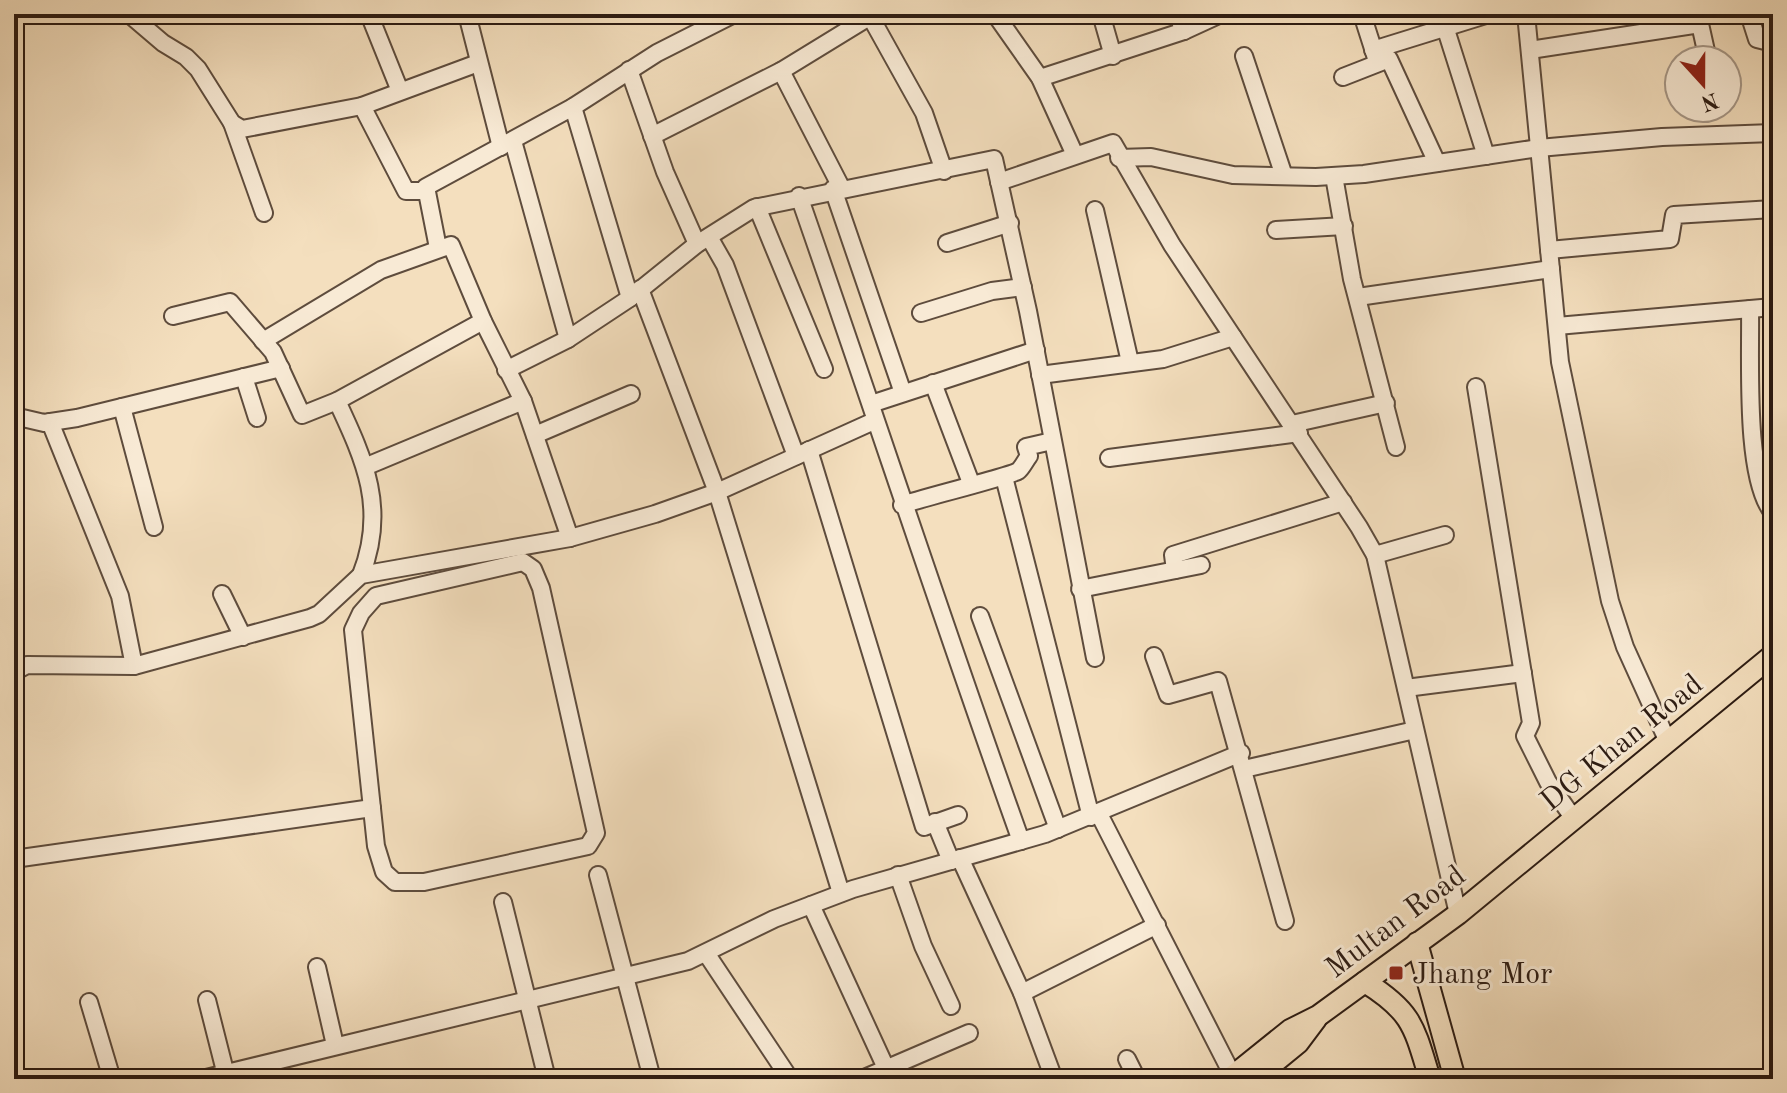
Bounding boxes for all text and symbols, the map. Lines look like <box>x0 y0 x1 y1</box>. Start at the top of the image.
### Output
north arrow <box>1663 44 1743 124</box>
text: N <box>1697 88 1721 114</box>
street label: DG Khan Road <box>1536 669 1709 818</box>
street label: Multan Road <box>1321 861 1472 985</box>
place label: Jhang Mor <box>1412 960 1552 990</box>
marker: Jhang Mor <box>1387 964 1405 982</box>

